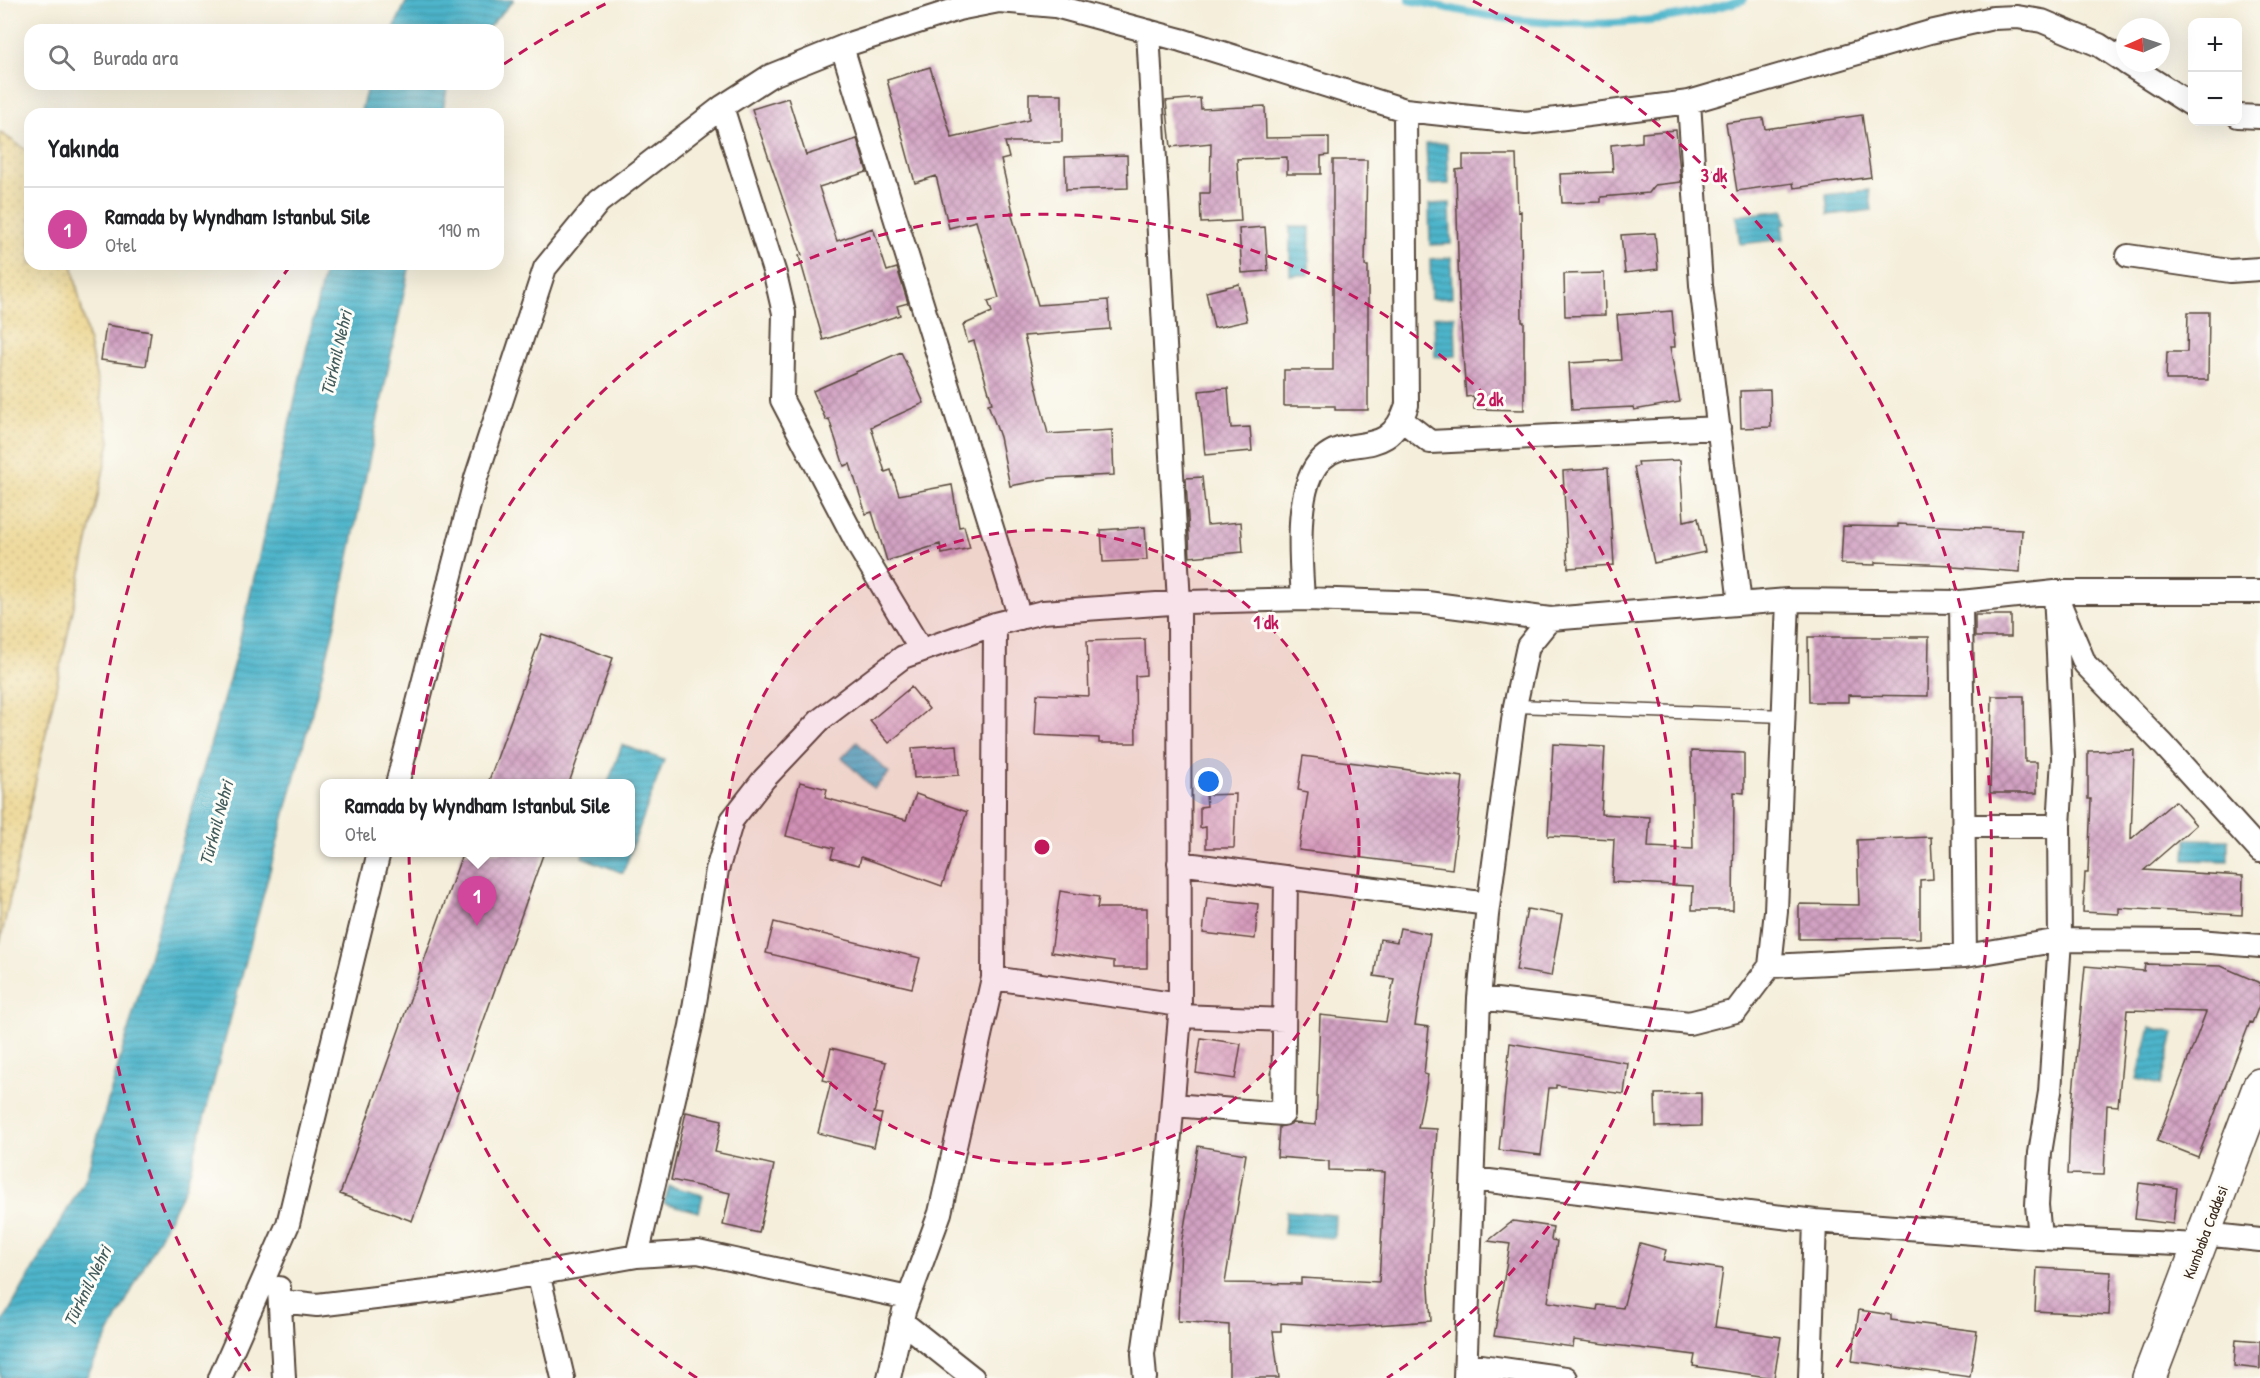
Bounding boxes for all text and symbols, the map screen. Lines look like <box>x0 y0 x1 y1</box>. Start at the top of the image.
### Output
north arrow <box>2116 18 2170 72</box>
map controls <box>2188 18 2242 126</box>
button: + <box>2188 18 2242 72</box>
search box <box>24 24 504 90</box>
icon: search <box>45 41 78 74</box>
text: Burada ara <box>93 42 178 72</box>
button: − <box>2188 72 2242 126</box>
text: Yakında <box>48 130 118 165</box>
text: 3 dk <box>1701 163 1728 188</box>
text: Ramada by Wyndham Istanbul Sile <box>105 201 370 231</box>
text: 1 <box>64 216 71 243</box>
text: 190 m <box>438 216 480 243</box>
text: Otel <box>105 231 136 258</box>
water label: Türknil Nehri <box>314 306 358 398</box>
text: 2 dk <box>1476 387 1504 412</box>
text: 1 dk <box>1253 610 1279 635</box>
your location <box>1194 767 1223 796</box>
water label: Türknil Nehri <box>193 776 240 868</box>
popup <box>320 779 635 857</box>
text: Ramada by Wyndham Istanbul Sile <box>345 790 610 820</box>
text: Otel <box>345 820 376 847</box>
centre of rings <box>1032 837 1052 857</box>
pin: 1 <box>458 876 496 926</box>
street label: Kumbaba Caddesi <box>2177 1182 2233 1282</box>
water label: Türknil Nehri <box>57 1240 118 1330</box>

